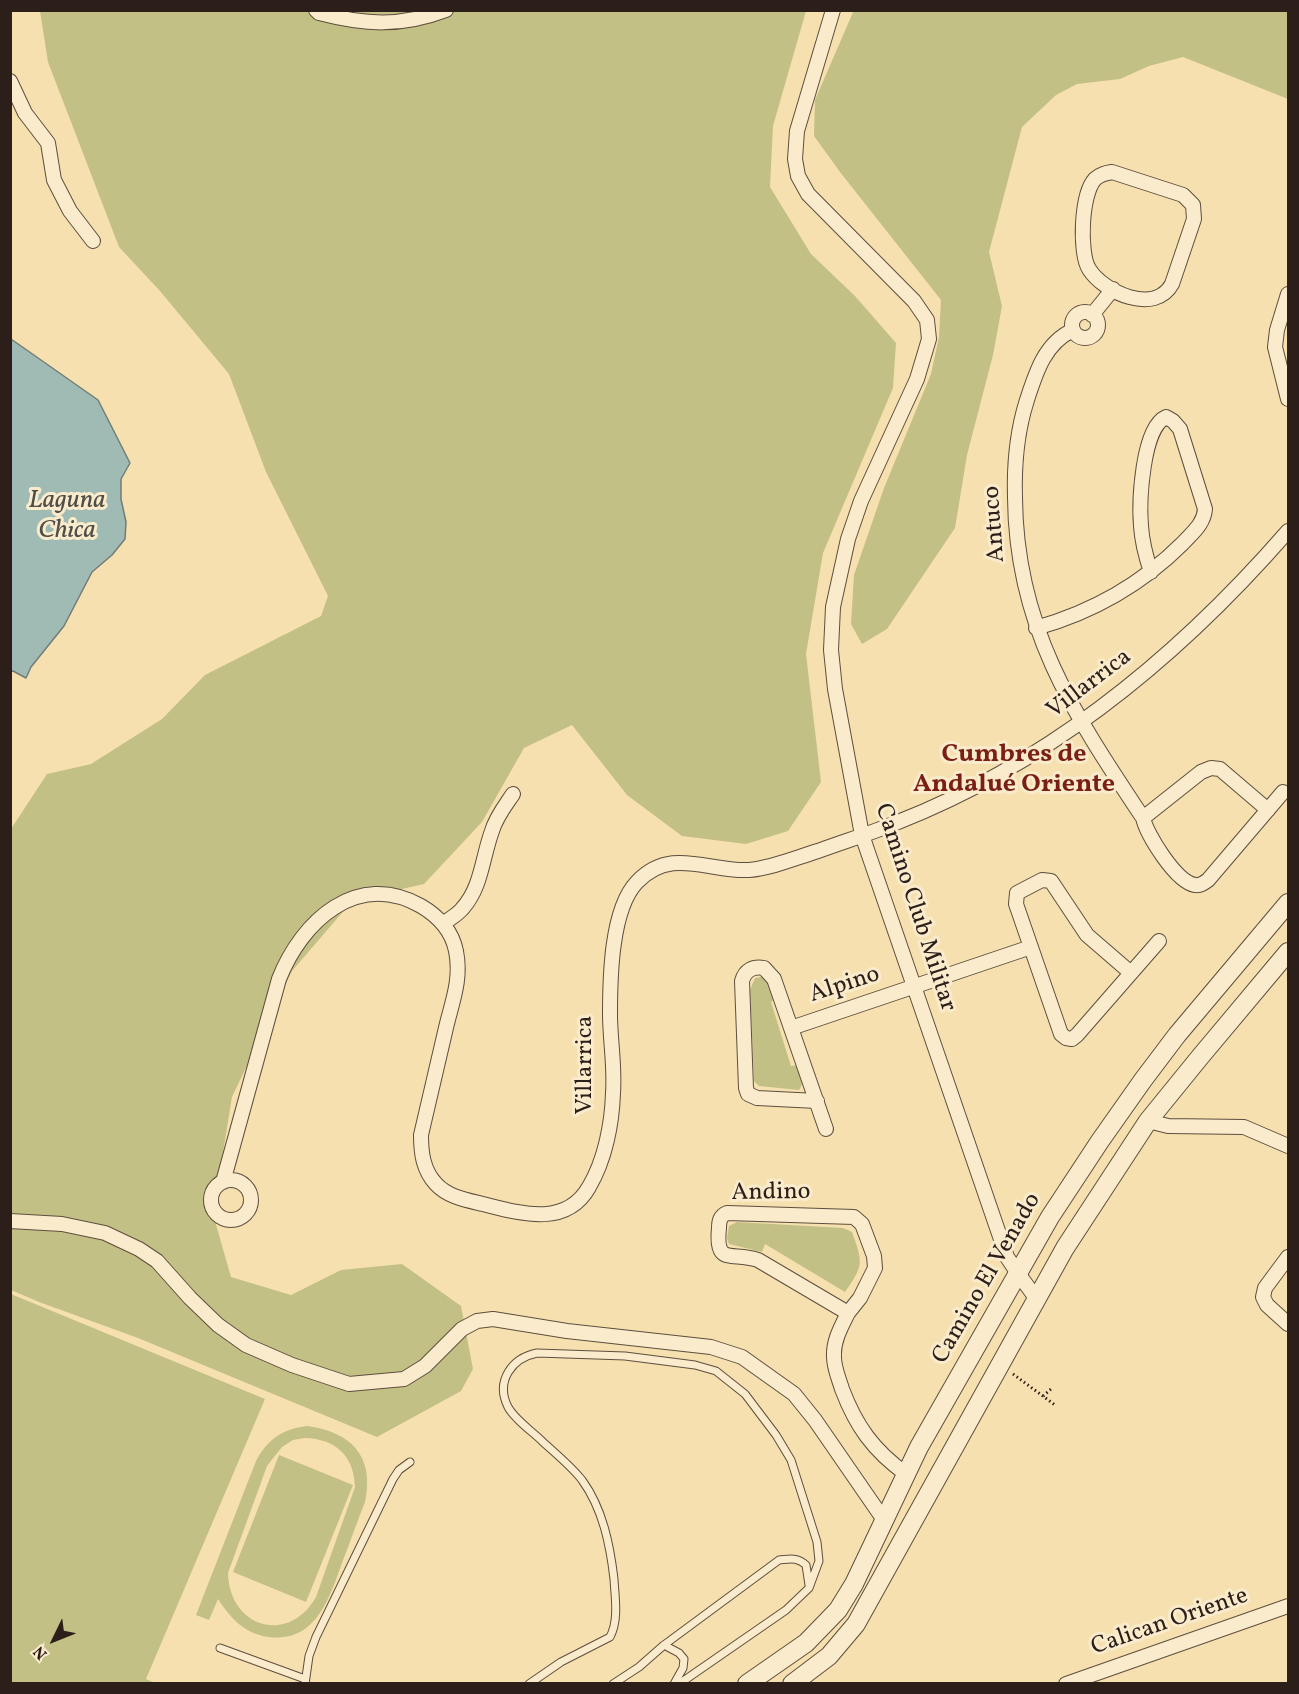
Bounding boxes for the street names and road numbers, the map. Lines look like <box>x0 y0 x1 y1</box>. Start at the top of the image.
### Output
street label: Antuco <box>979 485 1013 563</box>
street label: Villarrica <box>1042 644 1138 726</box>
street label: Camino Club Militar <box>867 801 961 1015</box>
street label: Alpino <box>806 961 884 1011</box>
street label: Villarrica <box>573 1016 601 1114</box>
street label: Andino <box>731 1179 811 1209</box>
street label: Camino El Venado <box>927 1188 1049 1370</box>
street label: Calican Oriente <box>1088 1583 1252 1663</box>

